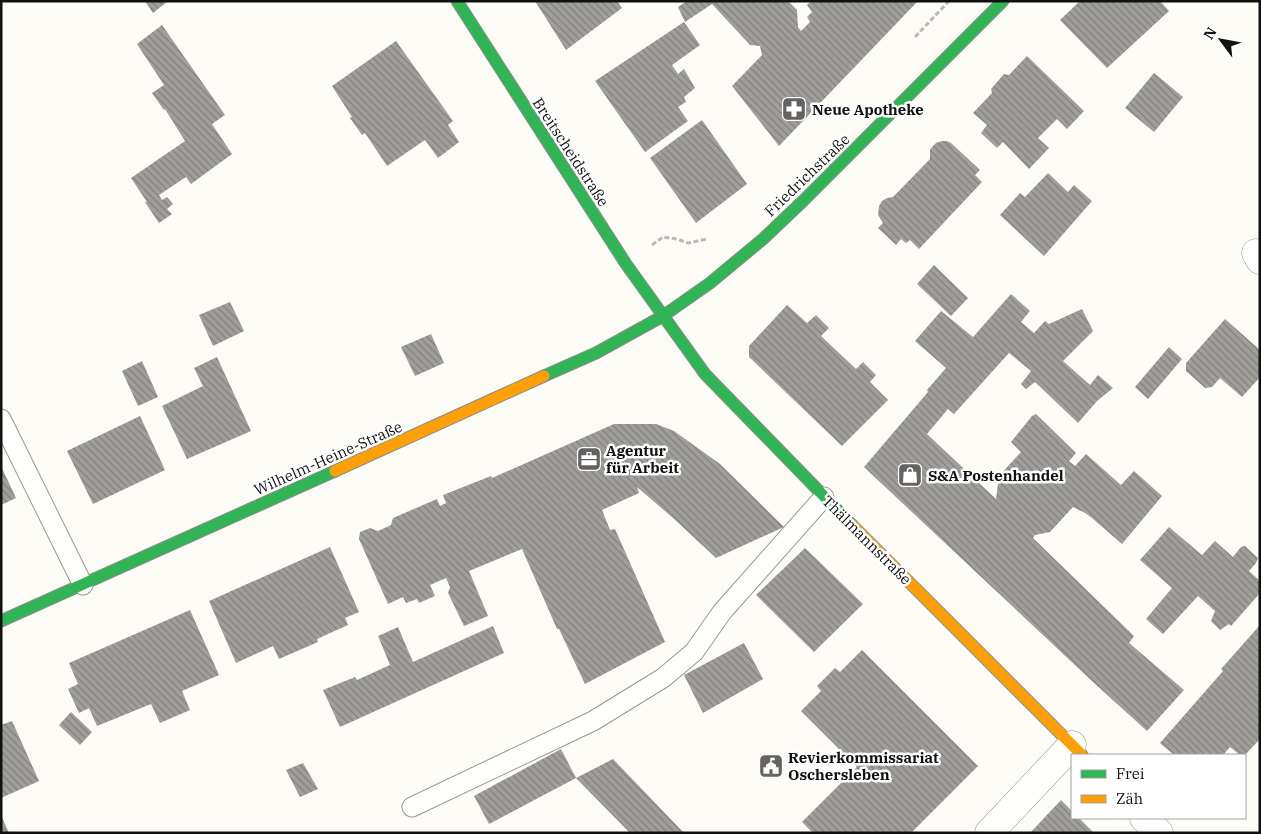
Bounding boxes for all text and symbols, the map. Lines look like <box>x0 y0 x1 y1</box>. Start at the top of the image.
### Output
north arrow <box>1196 15 1246 65</box>
text: N <box>1199 24 1221 43</box>
street label: Breitscheidstraße <box>529 94 613 210</box>
pharmacy icon: Neue Apotheke <box>781 96 807 122</box>
place label: Neue Apotheke <box>812 100 924 119</box>
street label: Friedrichstraße <box>760 130 854 220</box>
street label: Wilhelm-Heine-Straße <box>251 417 405 499</box>
place label: Agentur für Arbeit <box>606 441 679 477</box>
office icon: Agentur für Arbeit <box>576 446 602 472</box>
shop icon: S&A Postenhandel <box>897 462 923 488</box>
place label: S&A Postenhandel <box>928 466 1064 485</box>
street label: Thälmannstraße <box>818 491 916 589</box>
place label: Revierkommissariat Oschersleben <box>788 748 939 784</box>
public building icon: Revierkommissariat Oschersleben <box>758 753 784 779</box>
legend <box>1071 754 1246 819</box>
text: Frei <box>1116 764 1145 783</box>
text: Zäh <box>1116 789 1143 808</box>

